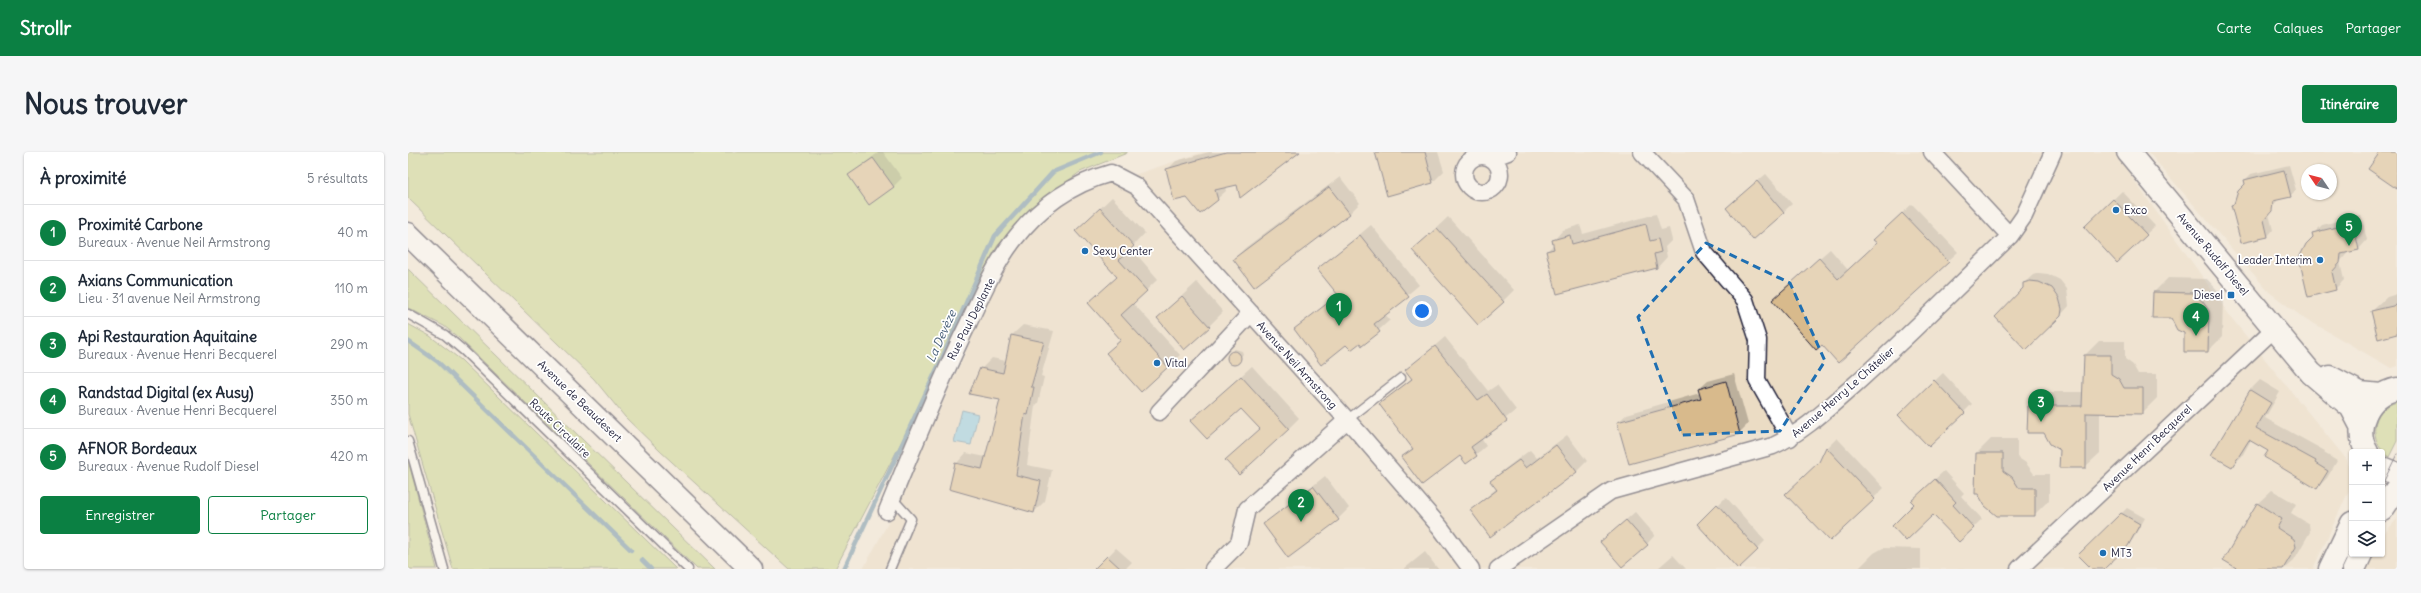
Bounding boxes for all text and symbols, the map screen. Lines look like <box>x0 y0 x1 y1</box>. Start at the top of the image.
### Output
text: Strollr <box>20 16 71 40</box>
text: Carte <box>2217 19 2251 37</box>
text: Calques <box>2273 19 2323 37</box>
text: Partager <box>2345 19 2401 37</box>
button: Itinéraire <box>2302 85 2397 123</box>
text: Nous trouver <box>24 86 187 122</box>
north arrow <box>2301 164 2337 200</box>
text: À proximité <box>40 167 126 189</box>
text: 5 résultats <box>307 170 368 187</box>
place label: Exco <box>2124 203 2147 217</box>
marker: Exco <box>2111 205 2121 215</box>
street label: Avenue Rudolf Diesel <box>2175 210 2251 298</box>
pin: 5 <box>2336 213 2362 246</box>
text: Proximité Carbone <box>78 215 203 234</box>
text: 1 <box>50 224 56 241</box>
text: 40 m <box>337 224 368 241</box>
text: Bureaux · Avenue Neil Armstrong <box>78 234 271 251</box>
place label: Sexy Center <box>1093 244 1153 258</box>
marker: Sexy Center <box>1080 246 1090 256</box>
place label: Leader Interim <box>2238 253 2312 267</box>
marker: Leader Interim <box>2315 255 2325 265</box>
text: Axians Communication <box>78 271 233 290</box>
street label: Rue Paul Deplante <box>944 275 998 362</box>
text: 2 <box>49 280 57 297</box>
text: 110 m <box>335 280 368 297</box>
place label: Diesel <box>2193 288 2223 302</box>
text: Lieu · 31 avenue Neil Armstrong <box>78 290 260 307</box>
marker: Diesel <box>2226 290 2236 300</box>
pin: 1 <box>1326 293 1352 326</box>
your location <box>1412 301 1432 321</box>
pin: 4 <box>2183 303 2209 336</box>
water label: La Devèze <box>923 306 960 364</box>
street label: Avenue Neil Armstrong <box>1254 318 1340 412</box>
text: Api Restauration Aquitaine <box>78 327 257 346</box>
text: 3 <box>49 336 57 353</box>
text: 290 m <box>330 336 368 353</box>
street label: Avenue Henry Le Châtelier <box>1789 343 1898 441</box>
text: Bureaux · Avenue Henri Becquerel <box>78 346 277 363</box>
place label: Vital <box>1165 356 1187 370</box>
street label: Avenue de Beaudesert <box>535 357 625 445</box>
marker: Vital <box>1152 358 1162 368</box>
text: Randstad Digital (ex Ausy) <box>78 383 254 402</box>
pin: 3 <box>2028 389 2054 422</box>
text: 4 <box>49 392 57 409</box>
text: 350 m <box>330 392 368 409</box>
street label: Route Circulaire <box>527 396 593 461</box>
text: Bureaux · Avenue Henri Becquerel <box>78 402 277 419</box>
street label: Avenue Henri Becquerel <box>2099 402 2195 494</box>
text: AFNOR Bordeaux <box>78 439 197 458</box>
text: 5 <box>49 448 57 465</box>
text: 420 m <box>330 448 368 465</box>
map controls <box>2349 449 2385 557</box>
button: + <box>2349 449 2385 485</box>
text: Bureaux · Avenue Rudolf Diesel <box>78 458 259 475</box>
button: − <box>2349 485 2385 521</box>
pin: 2 <box>1288 489 1314 522</box>
button: Enregistrer <box>40 496 200 534</box>
button: Partager <box>208 496 368 534</box>
button: layers <box>2349 521 2385 557</box>
place label: MT3 <box>2111 546 2132 560</box>
marker: MT3 <box>2098 548 2108 558</box>

